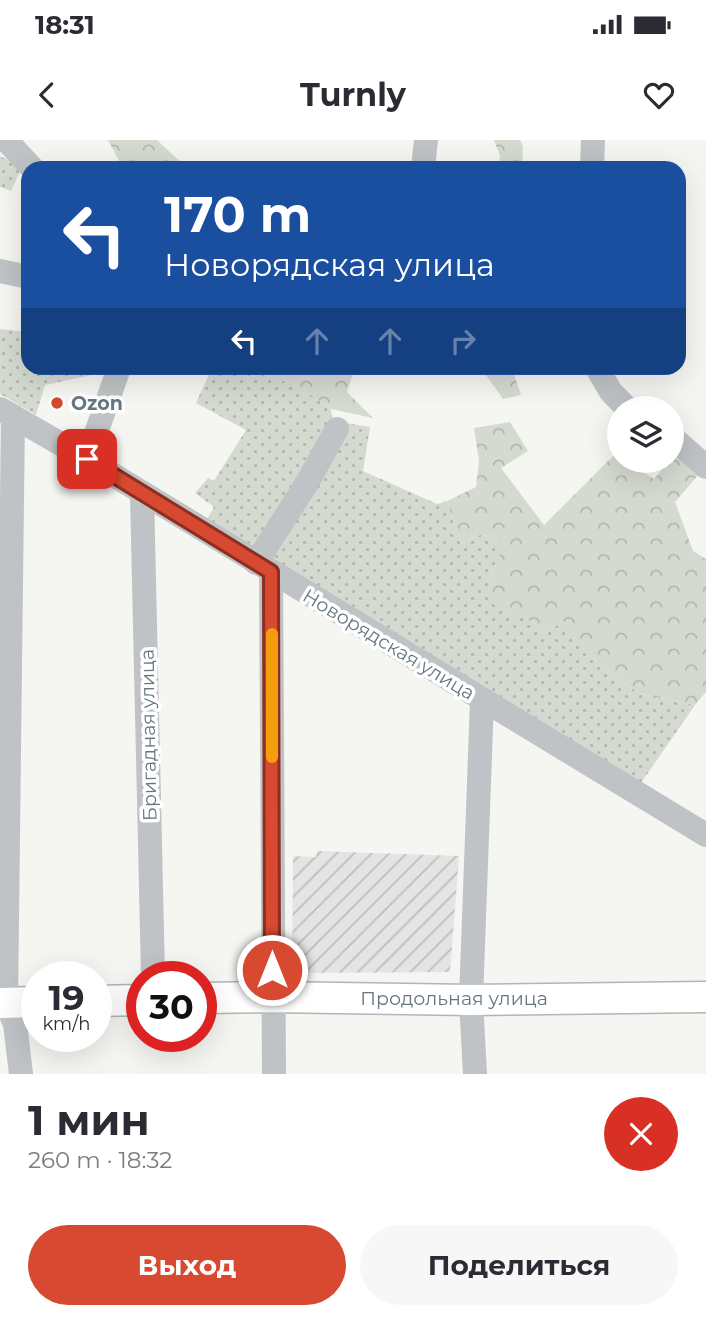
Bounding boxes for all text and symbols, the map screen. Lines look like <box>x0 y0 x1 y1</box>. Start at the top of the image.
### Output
text: 18:31 <box>35 9 95 41</box>
text: Turnly <box>300 75 406 114</box>
icon: back <box>28 76 66 114</box>
icon: heart <box>640 76 678 114</box>
text: 170 m <box>164 185 311 244</box>
icon: left <box>49 189 140 280</box>
text: Новорядская улица <box>164 245 495 284</box>
icon: left <box>225 322 263 360</box>
icon: ahead <box>298 322 336 360</box>
icon: ahead <box>371 322 409 360</box>
icon: right <box>444 322 482 360</box>
place label: Ozon <box>71 392 123 415</box>
marker: Ozon <box>49 395 65 411</box>
map controls <box>607 396 684 473</box>
button: layers <box>607 396 684 473</box>
pin <box>57 429 117 489</box>
icon: arrive <box>68 440 106 478</box>
street label: Новорядская улица <box>299 584 479 705</box>
street label: Бригадная улица <box>135 649 161 821</box>
position arrow <box>235 933 309 1007</box>
speed limit sign: 30 <box>126 961 217 1052</box>
text: 19 <box>48 976 85 1019</box>
street label: Продольная улица <box>360 987 548 1010</box>
text: km/h <box>42 1013 91 1035</box>
text: 1 мин <box>28 1094 150 1146</box>
button: close <box>604 1097 678 1171</box>
text: 260 m · 18:32 <box>28 1146 172 1174</box>
button: Выход <box>28 1225 346 1305</box>
button: Поделиться <box>360 1225 678 1305</box>

